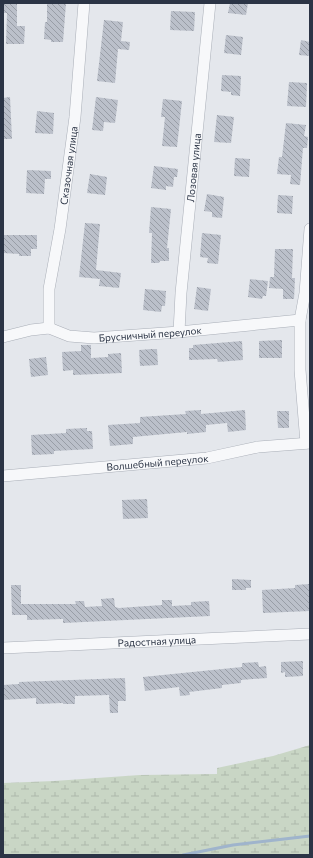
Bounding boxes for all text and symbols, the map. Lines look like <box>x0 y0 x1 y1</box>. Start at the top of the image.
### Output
street label: Сказочная улица <box>57 126 80 206</box>
street label: Лозовая улица <box>184 133 203 203</box>
street label: Брусничный переулок <box>98 324 203 344</box>
street label: Волшебный переулок <box>106 452 210 473</box>
street label: Радостная улица <box>117 633 196 649</box>

